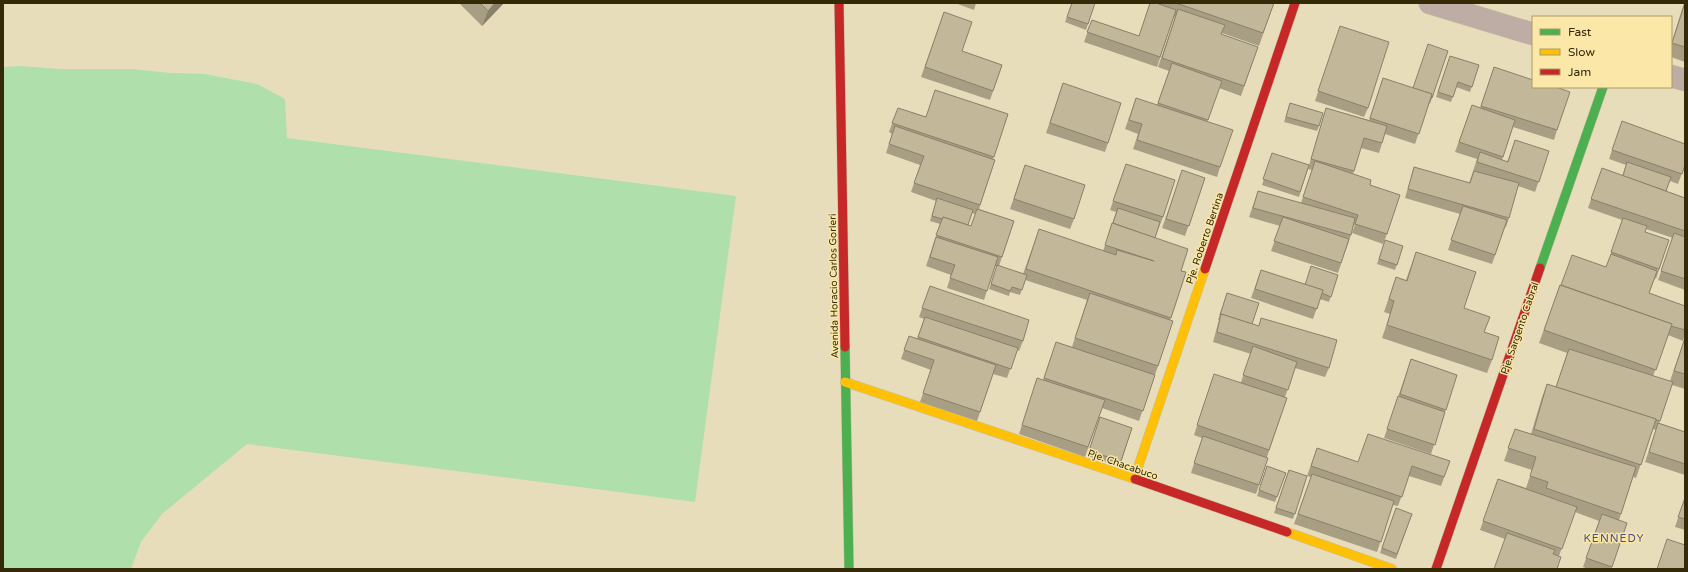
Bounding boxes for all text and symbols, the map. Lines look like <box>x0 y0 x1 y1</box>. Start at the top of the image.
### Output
legend <box>1532 16 1672 88</box>
text: Fast <box>1568 25 1592 39</box>
text: Slow <box>1568 45 1595 59</box>
text: Jam <box>1568 65 1591 79</box>
street label: Pje. Roberto Bertina <box>1184 191 1226 286</box>
street label: Avenida Horacio Carlos Gorleri <box>827 213 841 359</box>
street label: Pje. Sargento Cabral <box>1499 281 1541 376</box>
street label: Pje. Chacabuco <box>1086 447 1159 483</box>
district label: KENNEDY <box>1584 532 1645 545</box>

